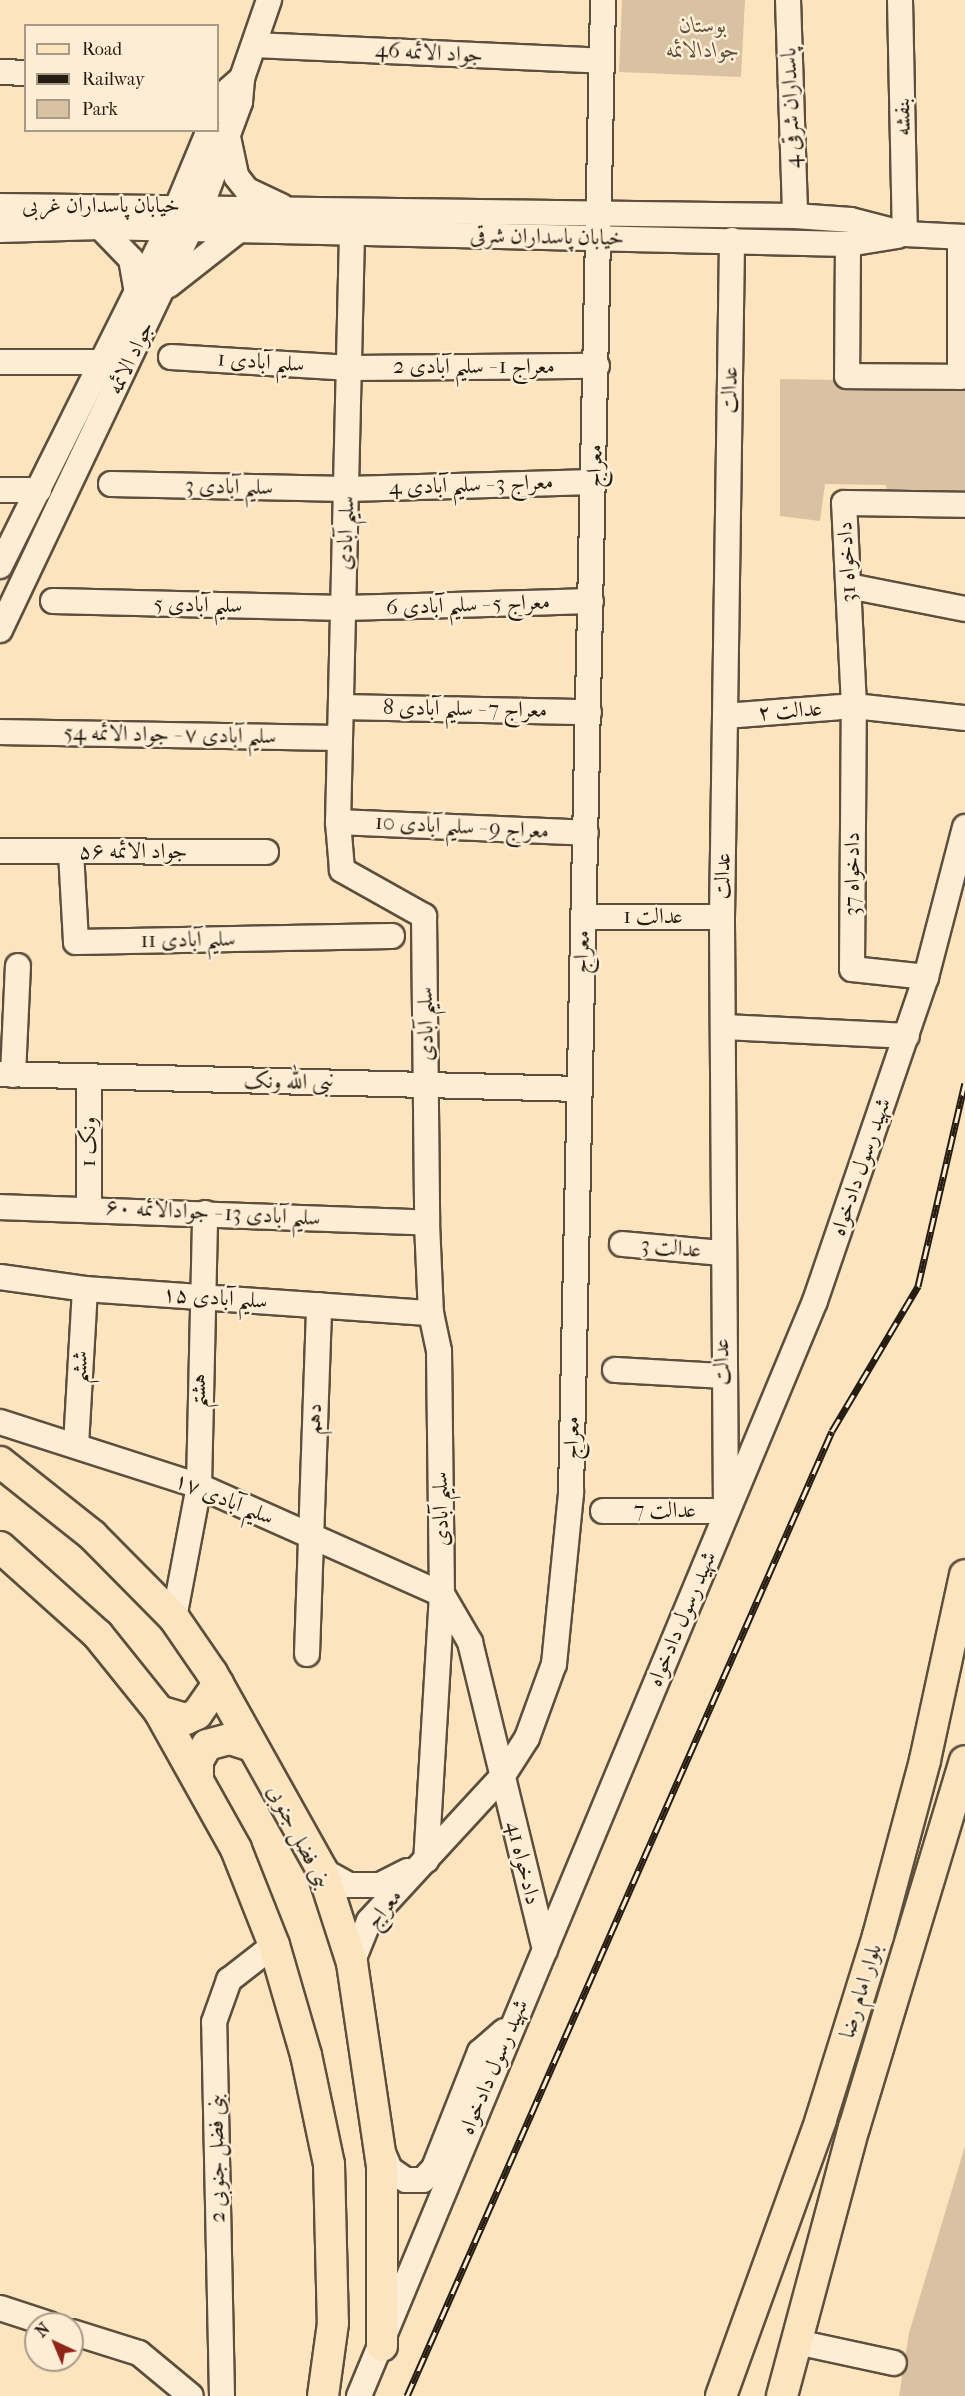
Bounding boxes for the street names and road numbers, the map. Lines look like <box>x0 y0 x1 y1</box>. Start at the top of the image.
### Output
street label: جواد الائمه 46 <box>374 37 484 69</box>
street label: پاسداران شرقی 4 <box>776 47 806 169</box>
street label: بنفشه <box>889 98 917 136</box>
street label: خیابان پاسداران غربی <box>22 193 180 219</box>
street label: خیابان پاسداران شرقی <box>470 222 624 252</box>
street label: جواد الائمه <box>102 317 160 399</box>
street label: سلیم آبادی 1 <box>217 346 305 378</box>
street label: معراج 1 - سلیم آبادی 2 <box>393 354 555 380</box>
street label: عدالت <box>716 366 744 414</box>
street label: معراج <box>581 444 609 488</box>
street label: معراج 3 - سلیم آبادی 4 <box>388 469 554 501</box>
street label: سلیم آبادی 3 <box>185 473 273 501</box>
street label: سلیم آبادی <box>332 495 360 571</box>
street label: دادخواه 31 <box>832 521 862 603</box>
street label: معراج 5 - سلیم آبادی 6 <box>386 589 550 621</box>
street label: سلیم آبادی 5 <box>153 591 243 619</box>
street label: معراج 7 - سلیم آبادی 8 <box>383 694 547 724</box>
street label: عدالت ۲ <box>757 696 823 726</box>
street label: سلیم آبادی ۷ - جواد الائمه 54 <box>63 720 277 750</box>
street label: معراج 9 - سلیم آبادی 10 <box>374 809 550 845</box>
street label: دادخواه 37 <box>840 832 866 916</box>
street label: جواد الائمه ۵۶ <box>79 839 187 865</box>
street label: عدالت <box>709 852 737 900</box>
street label: عدالت 1 <box>623 904 683 930</box>
street label: سلیم آبادی 11 <box>140 926 236 954</box>
street label: معراج <box>568 930 596 974</box>
street label: سلیم آبادی <box>412 986 440 1062</box>
street label: نبی الله ونک <box>243 1068 335 1096</box>
street label: شهید رسول دادخواه <box>825 1094 897 1240</box>
street label: ونک 1 <box>76 1117 102 1167</box>
street label: سلیم آبادی 13 - جوادالائمه ۶۰ <box>105 1194 321 1232</box>
street label: عدالت 3 <box>640 1232 702 1264</box>
street label: سلیم آبادی ۱۵ <box>162 1281 268 1315</box>
street label: عدالت <box>708 1338 736 1386</box>
street label: ششم <box>66 1350 94 1384</box>
street label: هشتم <box>186 1374 212 1408</box>
street label: دهم <box>300 1403 328 1435</box>
street label: معراج <box>558 1416 586 1460</box>
street label: سلیم آبادی ۱۷ <box>170 1467 278 1531</box>
street label: سلیم آبادی <box>427 1471 455 1547</box>
street label: عدالت 7 <box>634 1498 696 1524</box>
street label: شهید رسول دادخواه <box>642 1547 722 1691</box>
street label: بنی فضل جنوبی <box>261 1780 337 1894</box>
street label: دادخواه 41 <box>500 1819 546 1907</box>
street label: معراج <box>360 1884 408 1934</box>
street label: بلوار امام رضا <box>834 1941 888 2041</box>
street label: شهید رسول دادخواه <box>454 1995 534 2139</box>
street label: بنی فضل جنوبی 2 <box>203 2093 231 2223</box>

